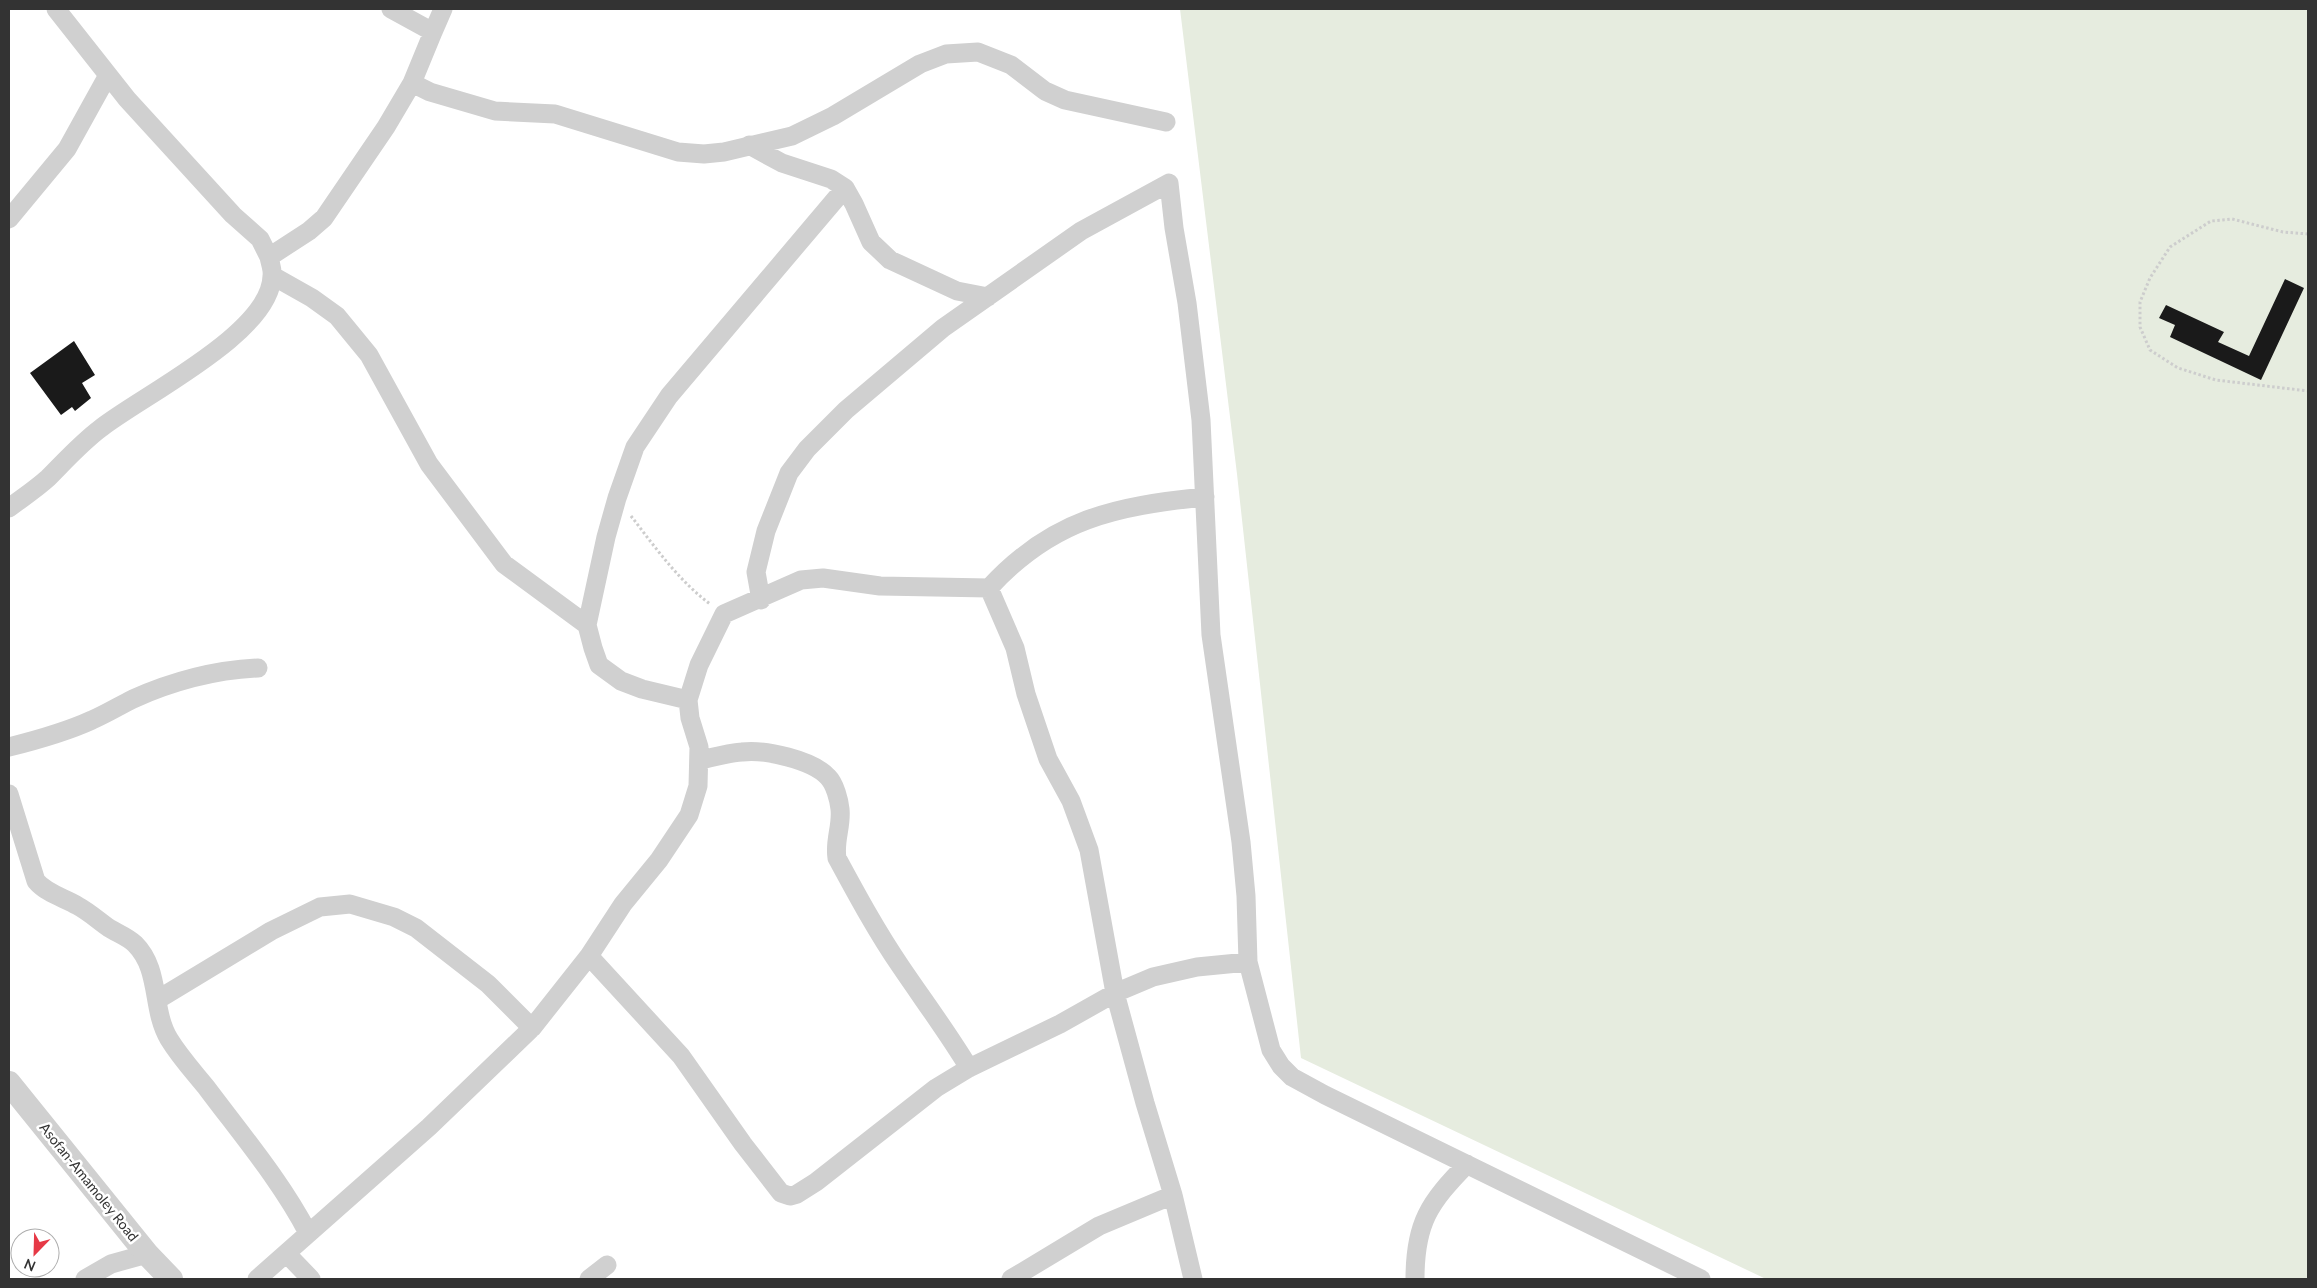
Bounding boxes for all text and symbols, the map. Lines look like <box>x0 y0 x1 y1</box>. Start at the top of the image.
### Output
street label: Asofan-Amamoley Road <box>36 1119 142 1244</box>
north arrow <box>10 1228 60 1278</box>
text: N <box>21 1255 38 1275</box>

